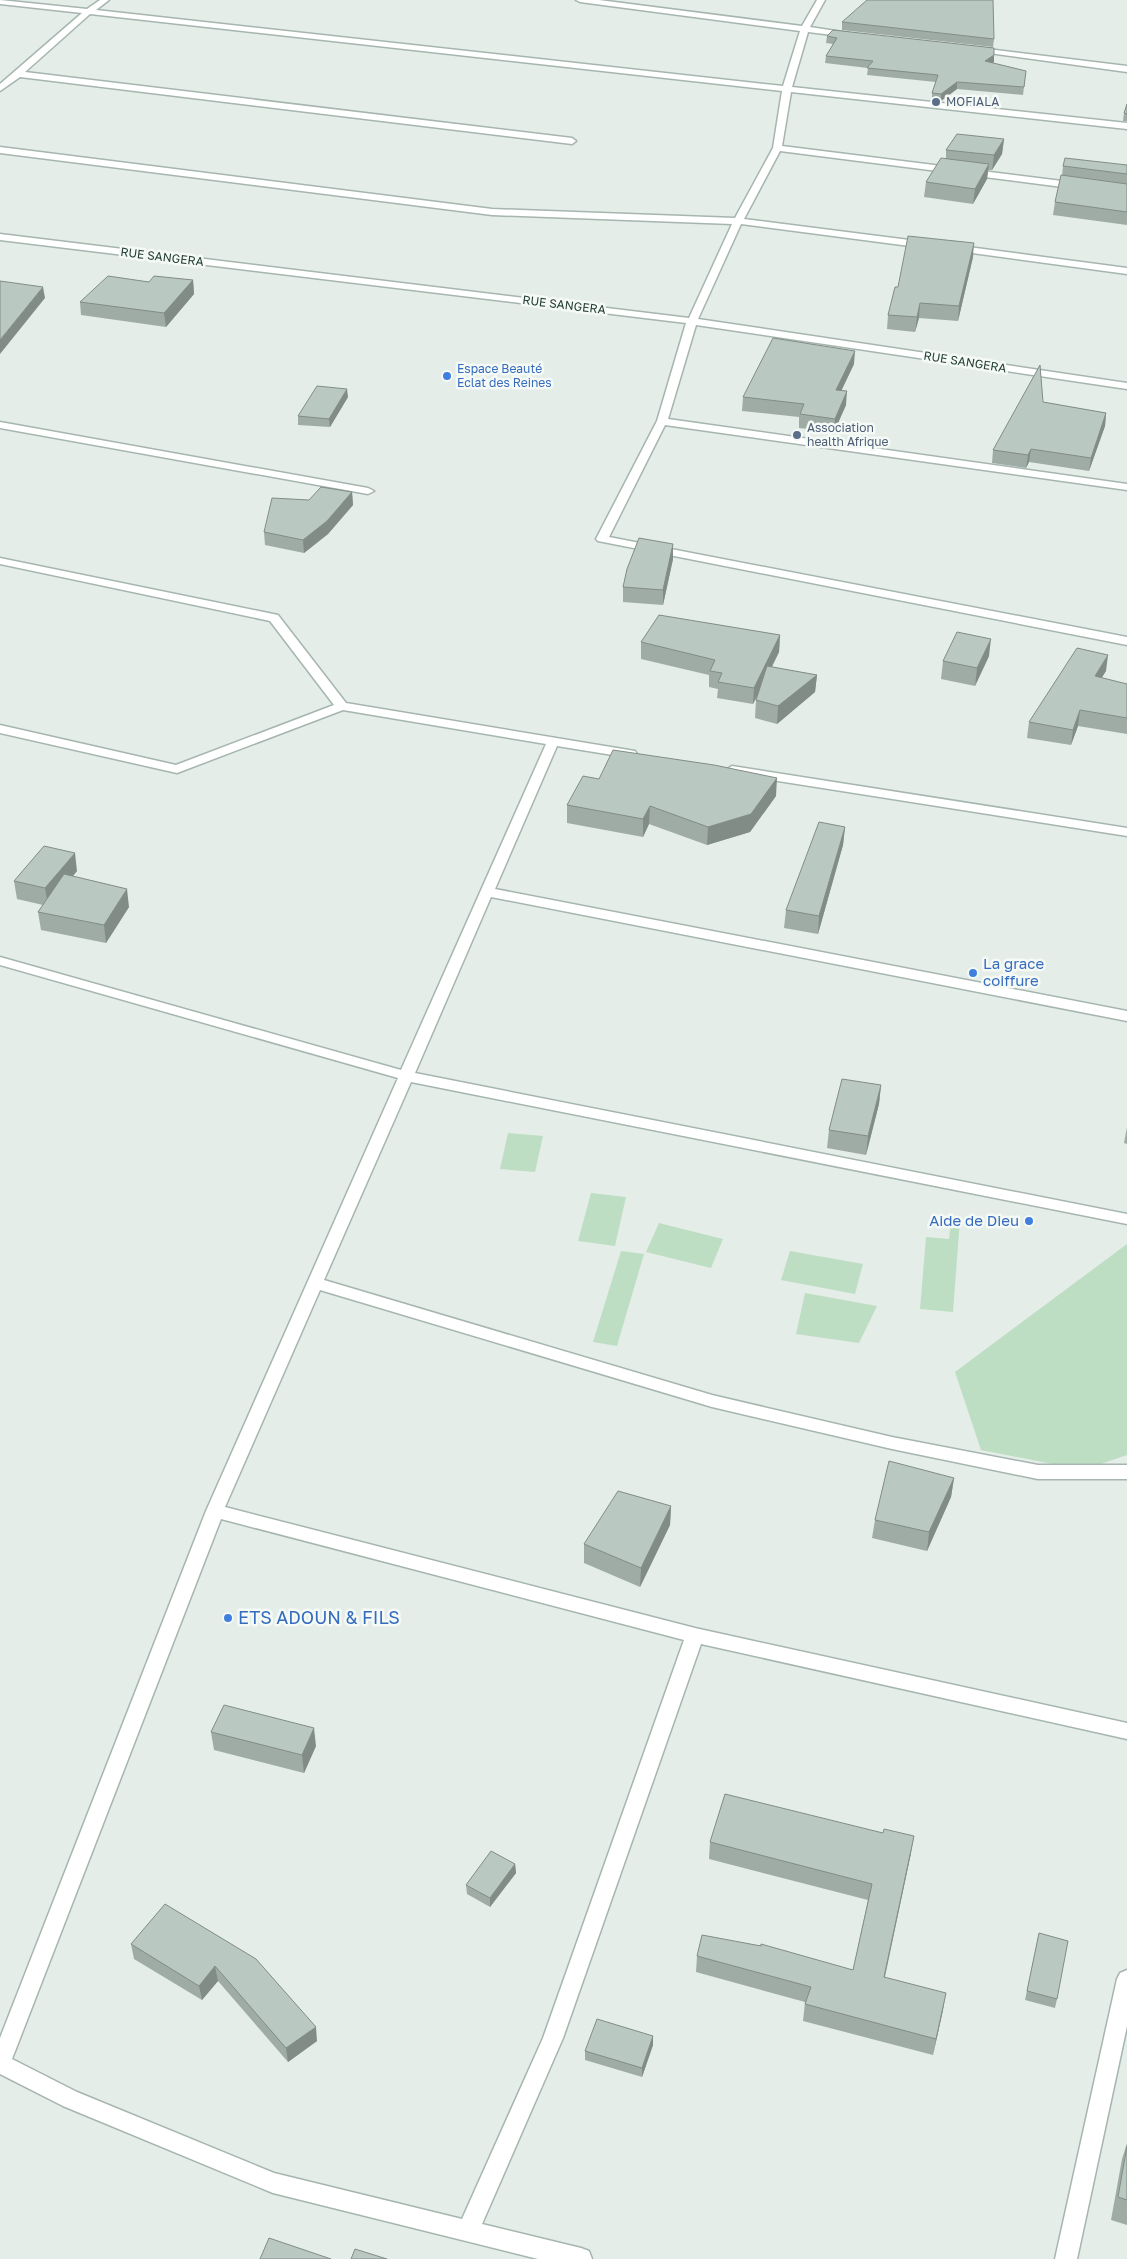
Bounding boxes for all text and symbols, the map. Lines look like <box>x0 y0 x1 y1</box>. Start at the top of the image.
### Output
place label: MOFIALA <box>946 94 999 109</box>
marker: MOFIALA <box>930 96 942 108</box>
street label: RUE SANGERA <box>120 244 205 269</box>
street label: RUE SANGERA <box>522 292 607 317</box>
street label: RUE SANGERA <box>923 348 1008 375</box>
place label: Espace Beauté Eclat des Reines <box>457 361 552 390</box>
marker: Espace Beauté Eclat des Reines <box>441 370 453 382</box>
place label: Association health Afrique <box>807 420 889 449</box>
marker: Association health Afrique <box>791 429 803 441</box>
place label: La grace coiffure <box>983 954 1045 989</box>
marker: La grace coiffure <box>967 967 979 979</box>
place label: Aide de Dieu <box>929 1211 1019 1229</box>
marker: Aide de Dieu <box>1023 1215 1035 1227</box>
place label: ETS ADOUN & FILS <box>238 1606 400 1628</box>
marker: ETS ADOUN & FILS <box>222 1612 234 1624</box>

